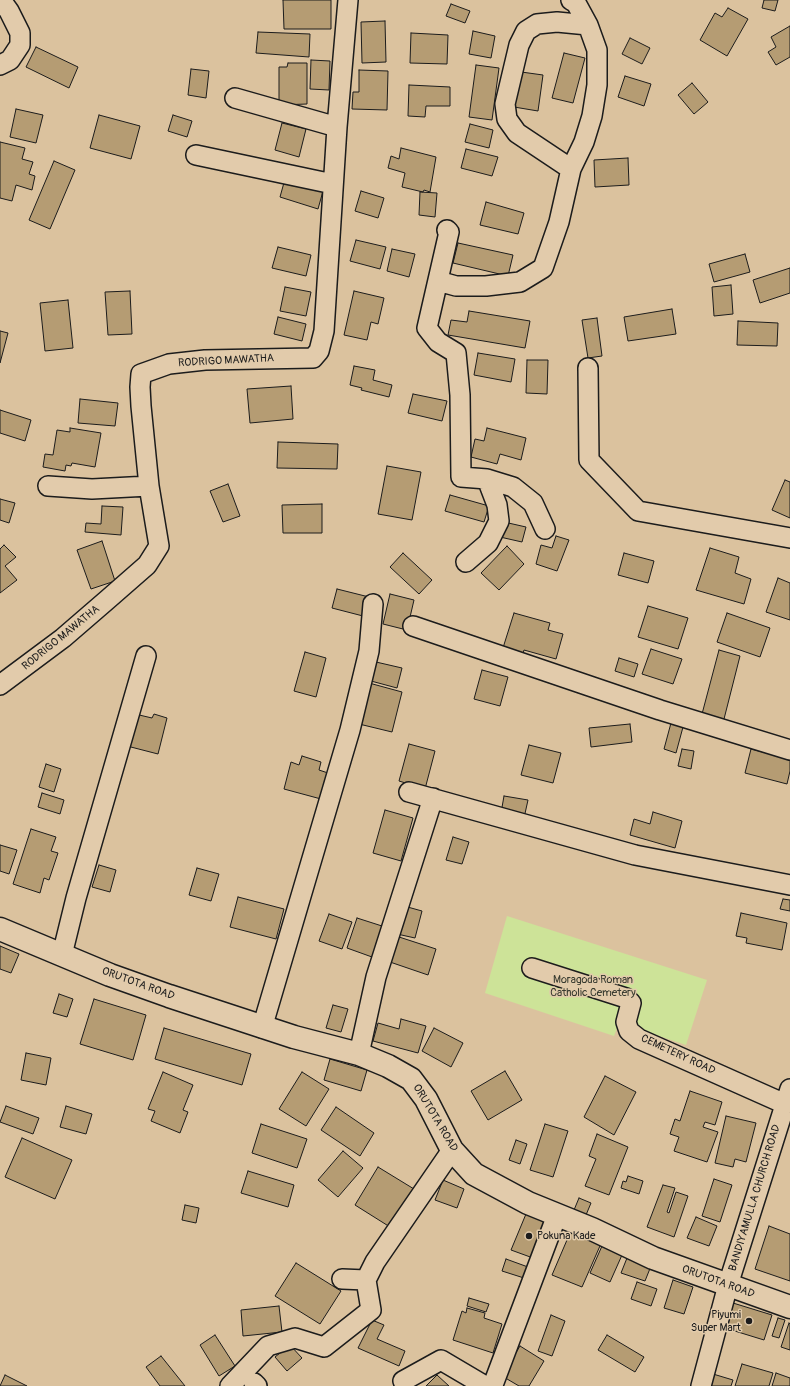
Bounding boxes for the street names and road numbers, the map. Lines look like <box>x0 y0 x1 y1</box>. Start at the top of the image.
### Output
street label: RODRIGO MAWATHA <box>178 352 274 370</box>
street label: RODRIGO MAWATHA <box>20 603 102 673</box>
street label: ORUTOTA ROAD <box>100 965 176 1003</box>
street label: CEMETERY ROAD <box>639 1032 717 1078</box>
street label: ORUTOTA ROAD <box>410 1082 460 1154</box>
street label: BANDIYAMULLA CHURCH ROAD <box>726 1123 784 1273</box>
street label: ORUTOTA ROAD <box>680 1263 756 1301</box>

